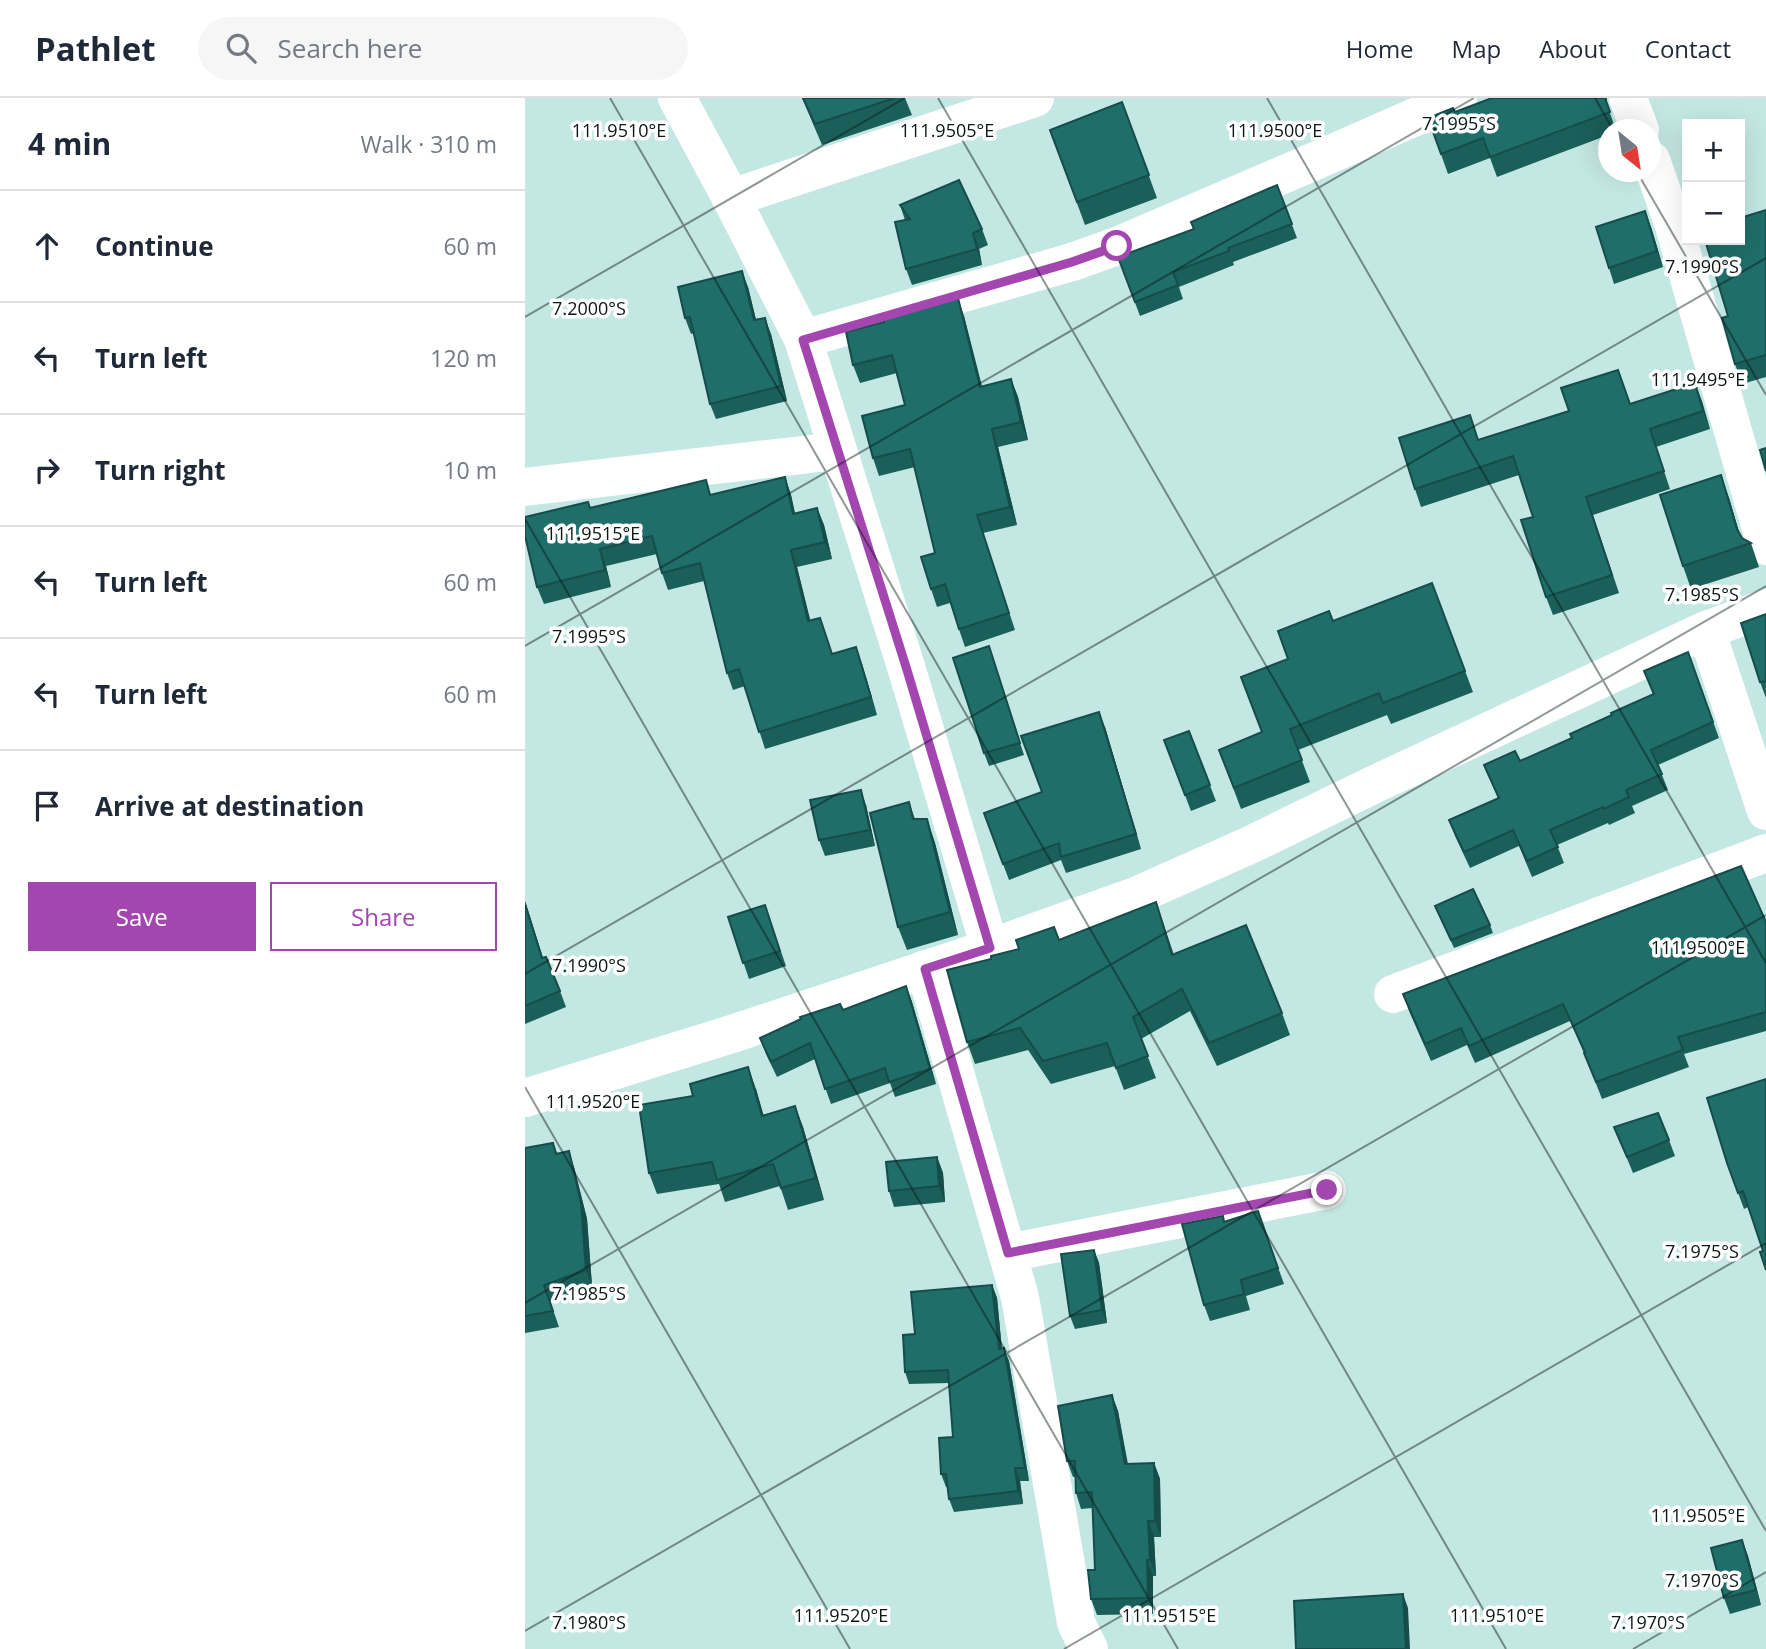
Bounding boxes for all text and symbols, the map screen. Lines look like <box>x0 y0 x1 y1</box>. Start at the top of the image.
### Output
search box <box>198 17 688 80</box>
text: Pathlet <box>35 26 156 71</box>
icon: search <box>222 29 260 67</box>
text: Search here <box>278 30 422 66</box>
text: Home <box>1346 32 1414 65</box>
text: Map <box>1452 32 1501 65</box>
text: About <box>1539 32 1607 65</box>
text: Contact <box>1645 32 1731 65</box>
text: 7.1995°S <box>1422 111 1496 135</box>
text: 111.9510°E <box>572 118 666 142</box>
text: 111.9505°E <box>900 118 994 142</box>
text: 111.9500°E <box>1228 118 1322 142</box>
north arrow <box>1598 119 1661 182</box>
map controls <box>1682 119 1745 245</box>
button: + <box>1682 119 1745 182</box>
text: 4 min <box>28 123 111 164</box>
text: Walk · 310 m <box>360 128 497 160</box>
button: − <box>1682 182 1745 245</box>
icon: ahead <box>28 227 66 265</box>
text: Continue <box>95 228 214 264</box>
text: 60 m <box>443 230 497 262</box>
route start <box>1101 230 1132 261</box>
text: 7.1990°S <box>1665 254 1739 278</box>
text: 7.2000°S <box>552 296 626 320</box>
icon: left <box>28 339 66 377</box>
text: Turn left <box>95 340 207 376</box>
text: 120 m <box>430 342 497 374</box>
text: 111.9495°E <box>1651 367 1745 391</box>
icon: right <box>28 451 66 489</box>
text: Turn right <box>95 452 226 488</box>
text: 10 m <box>443 454 497 486</box>
text: 111.9515°E <box>546 521 640 545</box>
icon: left <box>28 563 66 601</box>
text: Turn left <box>95 564 207 600</box>
text: 60 m <box>443 566 497 598</box>
text: 7.1985°S <box>1665 582 1739 606</box>
text: 7.1995°S <box>552 624 626 648</box>
icon: left <box>28 675 66 713</box>
text: Turn left <box>95 676 207 712</box>
text: 60 m <box>443 678 497 710</box>
icon: arrive <box>28 787 66 825</box>
text: Arrive at destination <box>95 788 364 824</box>
button: Save <box>28 882 256 951</box>
button: Share <box>270 882 497 951</box>
text: 111.9500°E <box>1651 935 1745 959</box>
text: 7.1990°S <box>552 953 626 977</box>
text: 111.9520°E <box>546 1089 640 1113</box>
route end <box>1311 1174 1342 1205</box>
text: 7.1975°S <box>1665 1239 1739 1263</box>
text: 7.1985°S <box>552 1281 626 1305</box>
text: 111.9505°E <box>1651 1503 1745 1527</box>
text: 7.1970°S <box>1665 1568 1739 1592</box>
text: 111.9520°E <box>794 1603 888 1627</box>
text: 111.9515°E <box>1122 1603 1216 1627</box>
text: 111.9510°E <box>1450 1603 1544 1627</box>
text: 7.1980°S <box>552 1610 626 1634</box>
text: 7.1970°S <box>1611 1610 1685 1634</box>

